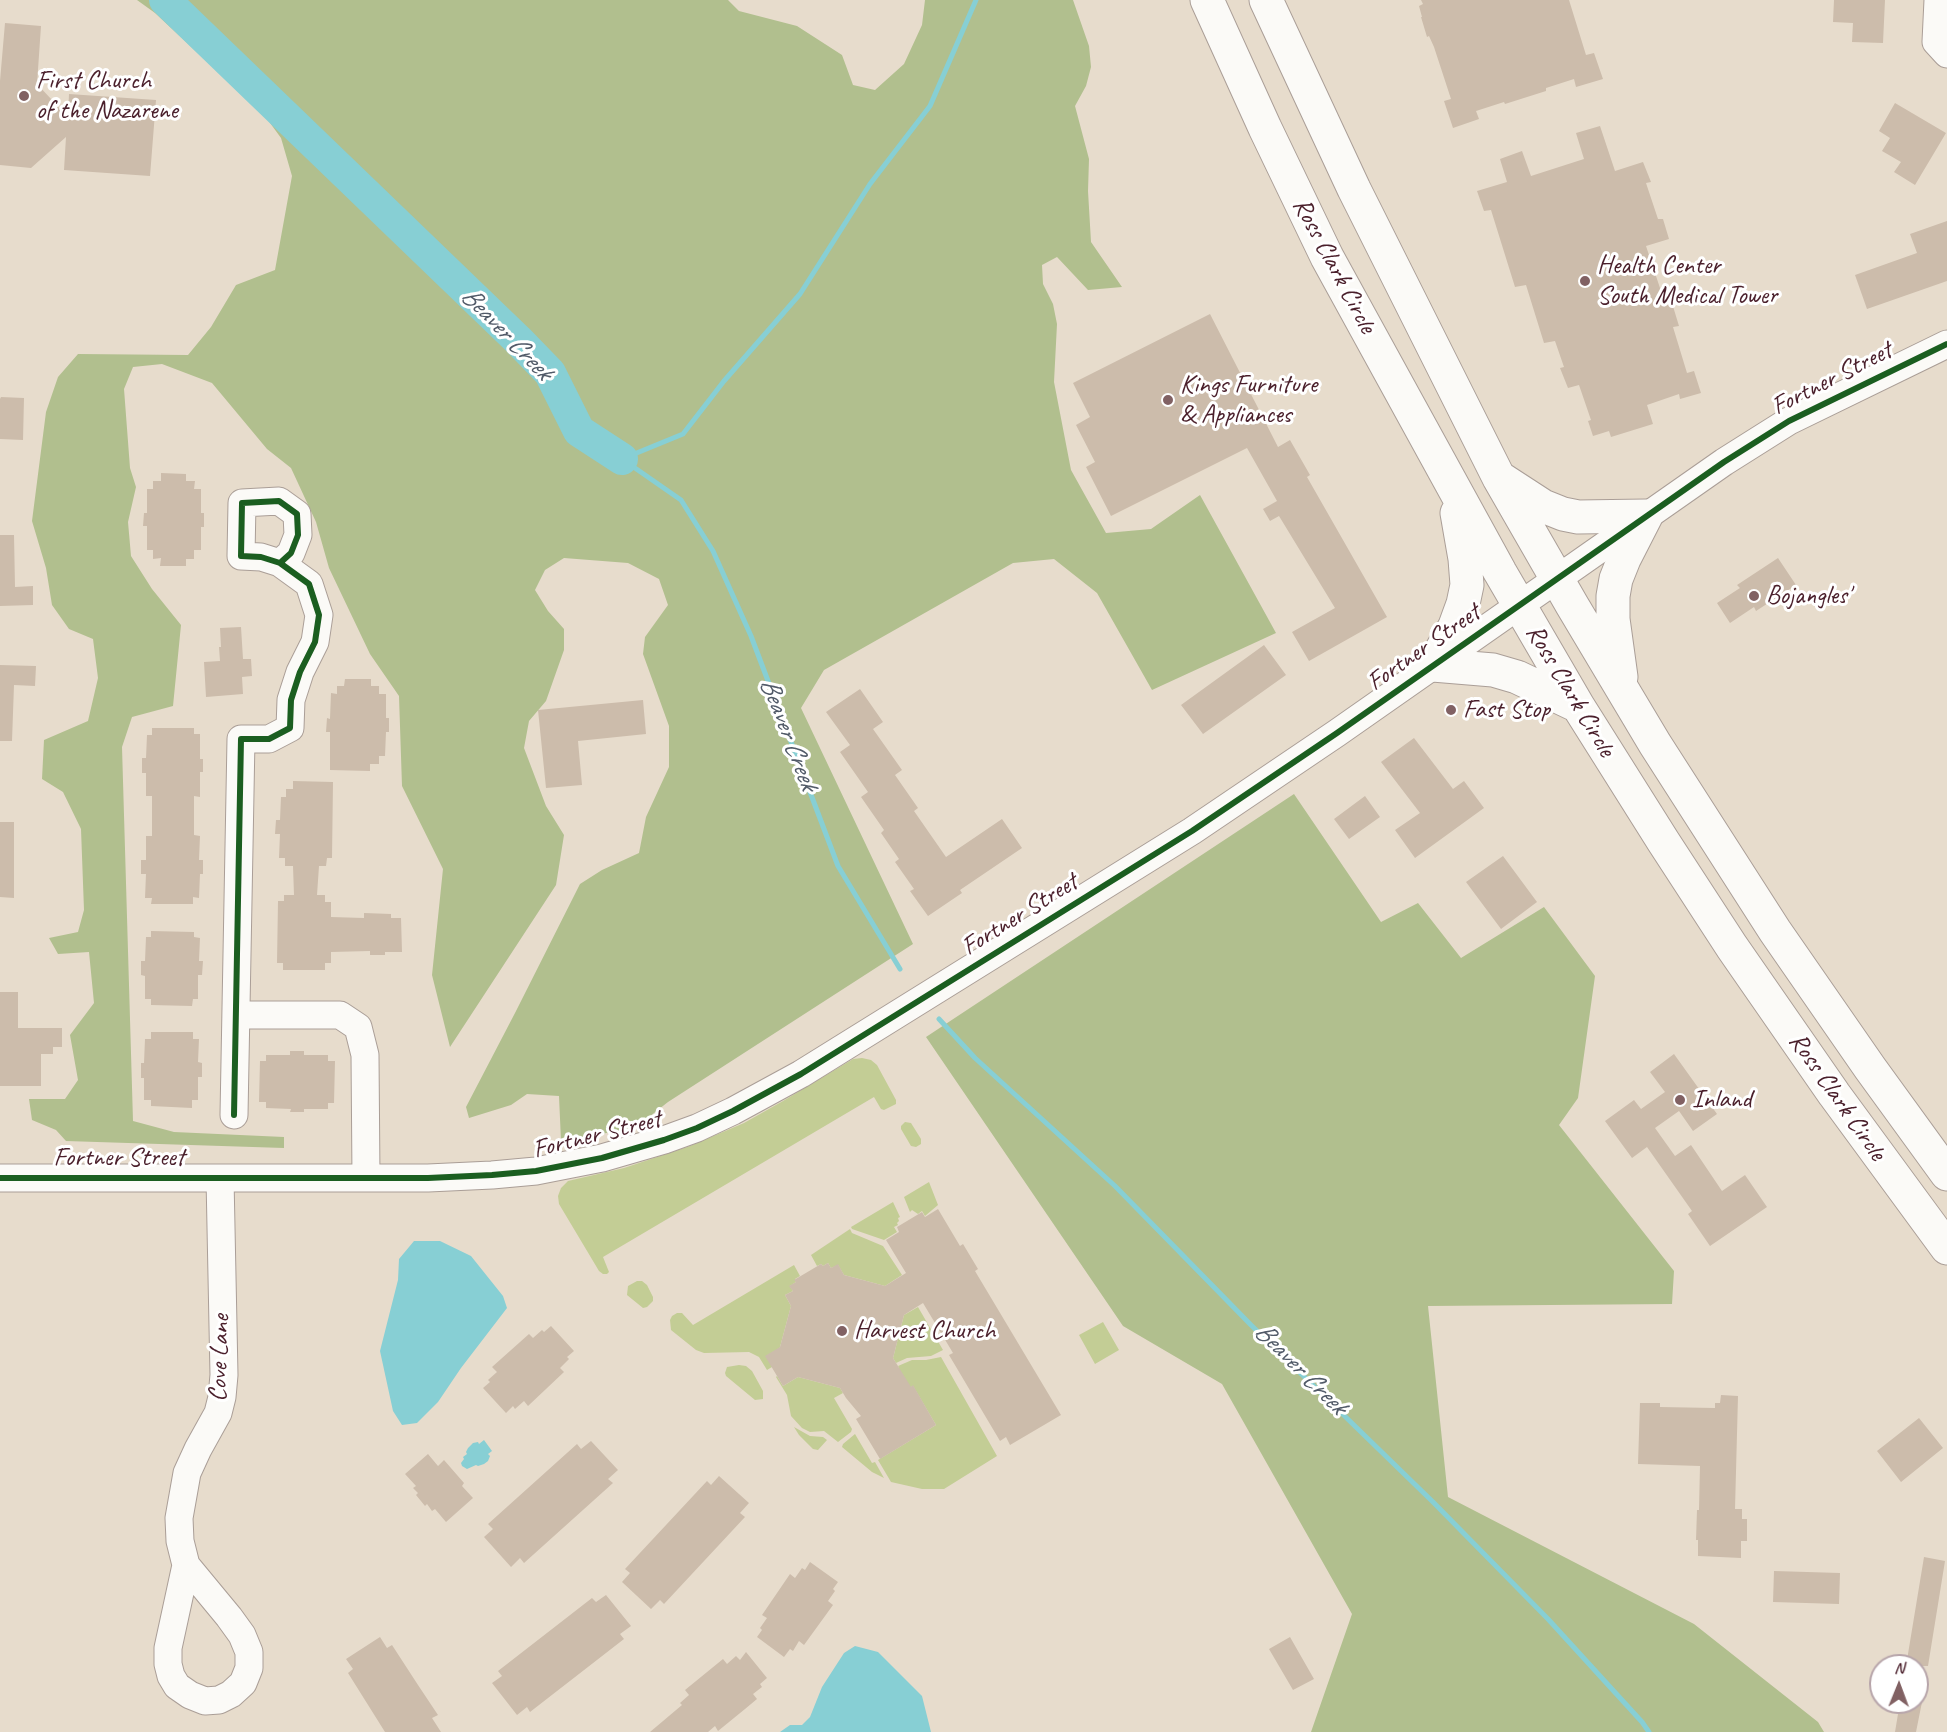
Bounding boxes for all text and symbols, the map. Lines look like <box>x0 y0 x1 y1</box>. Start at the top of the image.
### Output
place label: First Church of the Nazarene <box>36 65 178 126</box>
marker: First Church of the Nazarene <box>17 89 31 103</box>
street label: Ross Clark Circle <box>1285 193 1383 339</box>
place label: Health Center South Medical Tower <box>1597 250 1777 312</box>
marker: Health Center South Medical Tower <box>1578 274 1592 288</box>
water label: Beaver Creek <box>454 280 558 388</box>
street label: Fortner Street <box>1767 335 1897 423</box>
place label: Kings Furniture & Appliances <box>1180 369 1317 430</box>
marker: Kings Furniture & Appliances <box>1161 393 1175 407</box>
place label: Bojangles' <box>1766 580 1850 612</box>
marker: Bojangles' <box>1747 589 1761 603</box>
street label: Fortner Street <box>1361 598 1487 698</box>
street label: Ross Clark Circle <box>1518 619 1622 763</box>
water label: Beaver Creek <box>752 673 824 795</box>
place label: Fast Stop <box>1463 694 1550 726</box>
marker: Fast Stop <box>1444 703 1458 717</box>
street label: Fortner Street <box>956 867 1084 963</box>
street label: Ross Clark Circle <box>1782 1027 1892 1167</box>
place label: Inland <box>1692 1084 1752 1116</box>
marker: Inland <box>1673 1093 1687 1107</box>
street label: Fortner Street <box>530 1104 664 1166</box>
street label: Fortner Street <box>54 1142 184 1174</box>
street label: Cove Lane <box>203 1314 237 1402</box>
place label: Harvest Church <box>854 1315 995 1347</box>
water label: Beaver Creek <box>1247 1316 1353 1422</box>
marker: Harvest Church <box>835 1324 849 1338</box>
north arrow <box>1869 1654 1929 1714</box>
text: N <box>1894 1658 1904 1678</box>

